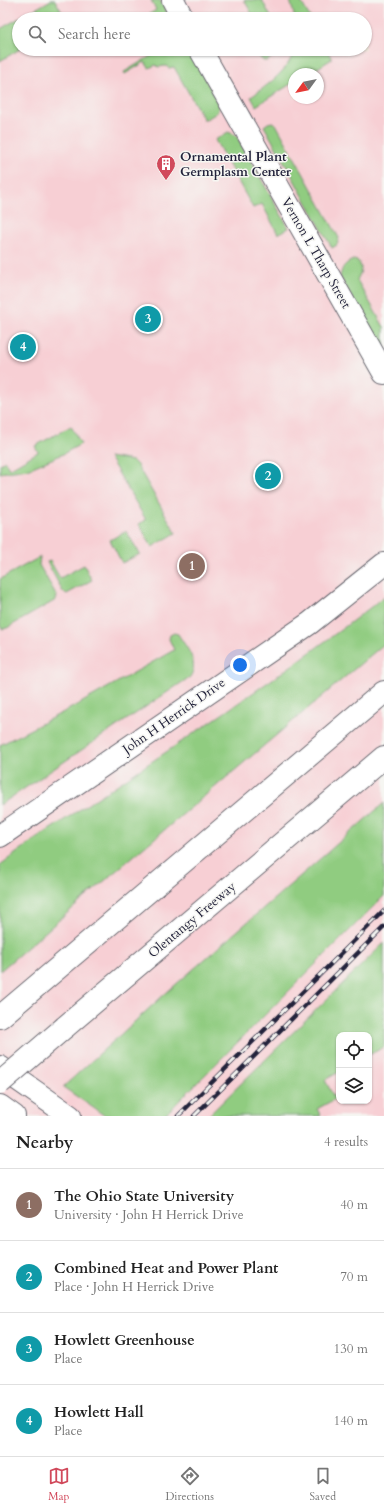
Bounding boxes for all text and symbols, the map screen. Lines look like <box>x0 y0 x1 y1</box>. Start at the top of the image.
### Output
search box <box>12 12 372 56</box>
icon: search <box>26 23 48 45</box>
text: Search here <box>58 24 131 44</box>
north arrow <box>288 68 324 104</box>
place label: Ornamental Plant Germplasm Center <box>180 148 292 181</box>
building icon: Ornamental Plant Germplasm Center <box>155 153 177 181</box>
street label: Vernon L Tharp Street <box>277 194 355 312</box>
pin: 3 <box>135 304 161 334</box>
pin: 4 <box>10 332 36 362</box>
pin: 2 <box>255 461 281 491</box>
pin: 1 <box>179 551 205 581</box>
your location <box>230 655 250 675</box>
street label: John H Herrick Drive <box>117 674 229 759</box>
street label: Olentangy Freeway <box>144 878 240 962</box>
map controls <box>336 1032 372 1104</box>
button: locate <box>336 1032 372 1068</box>
button: layers <box>336 1068 372 1104</box>
text: Nearby <box>16 1131 73 1154</box>
text: 4 results <box>324 1133 368 1151</box>
text: The Ohio State University <box>54 1186 234 1206</box>
text: 1 <box>26 1196 32 1214</box>
text: 40 m <box>340 1196 368 1214</box>
text: University · John H Herrick Drive <box>54 1206 244 1224</box>
text: Combined Heat and Power Plant <box>54 1258 278 1278</box>
text: 2 <box>26 1268 32 1286</box>
text: 70 m <box>340 1268 368 1286</box>
text: Place · John H Herrick Drive <box>54 1278 214 1296</box>
text: Howlett Greenhouse <box>54 1330 195 1350</box>
text: 3 <box>26 1340 32 1358</box>
text: 130 m <box>334 1340 368 1358</box>
text: Place <box>54 1350 82 1368</box>
text: Howlett Hall <box>54 1402 144 1422</box>
text: 4 <box>26 1412 32 1430</box>
text: 140 m <box>334 1412 368 1430</box>
text: Place <box>54 1422 82 1440</box>
tab: Map <box>48 1465 70 1504</box>
tab: Directions <box>165 1465 214 1504</box>
tab: Saved <box>310 1465 336 1504</box>

